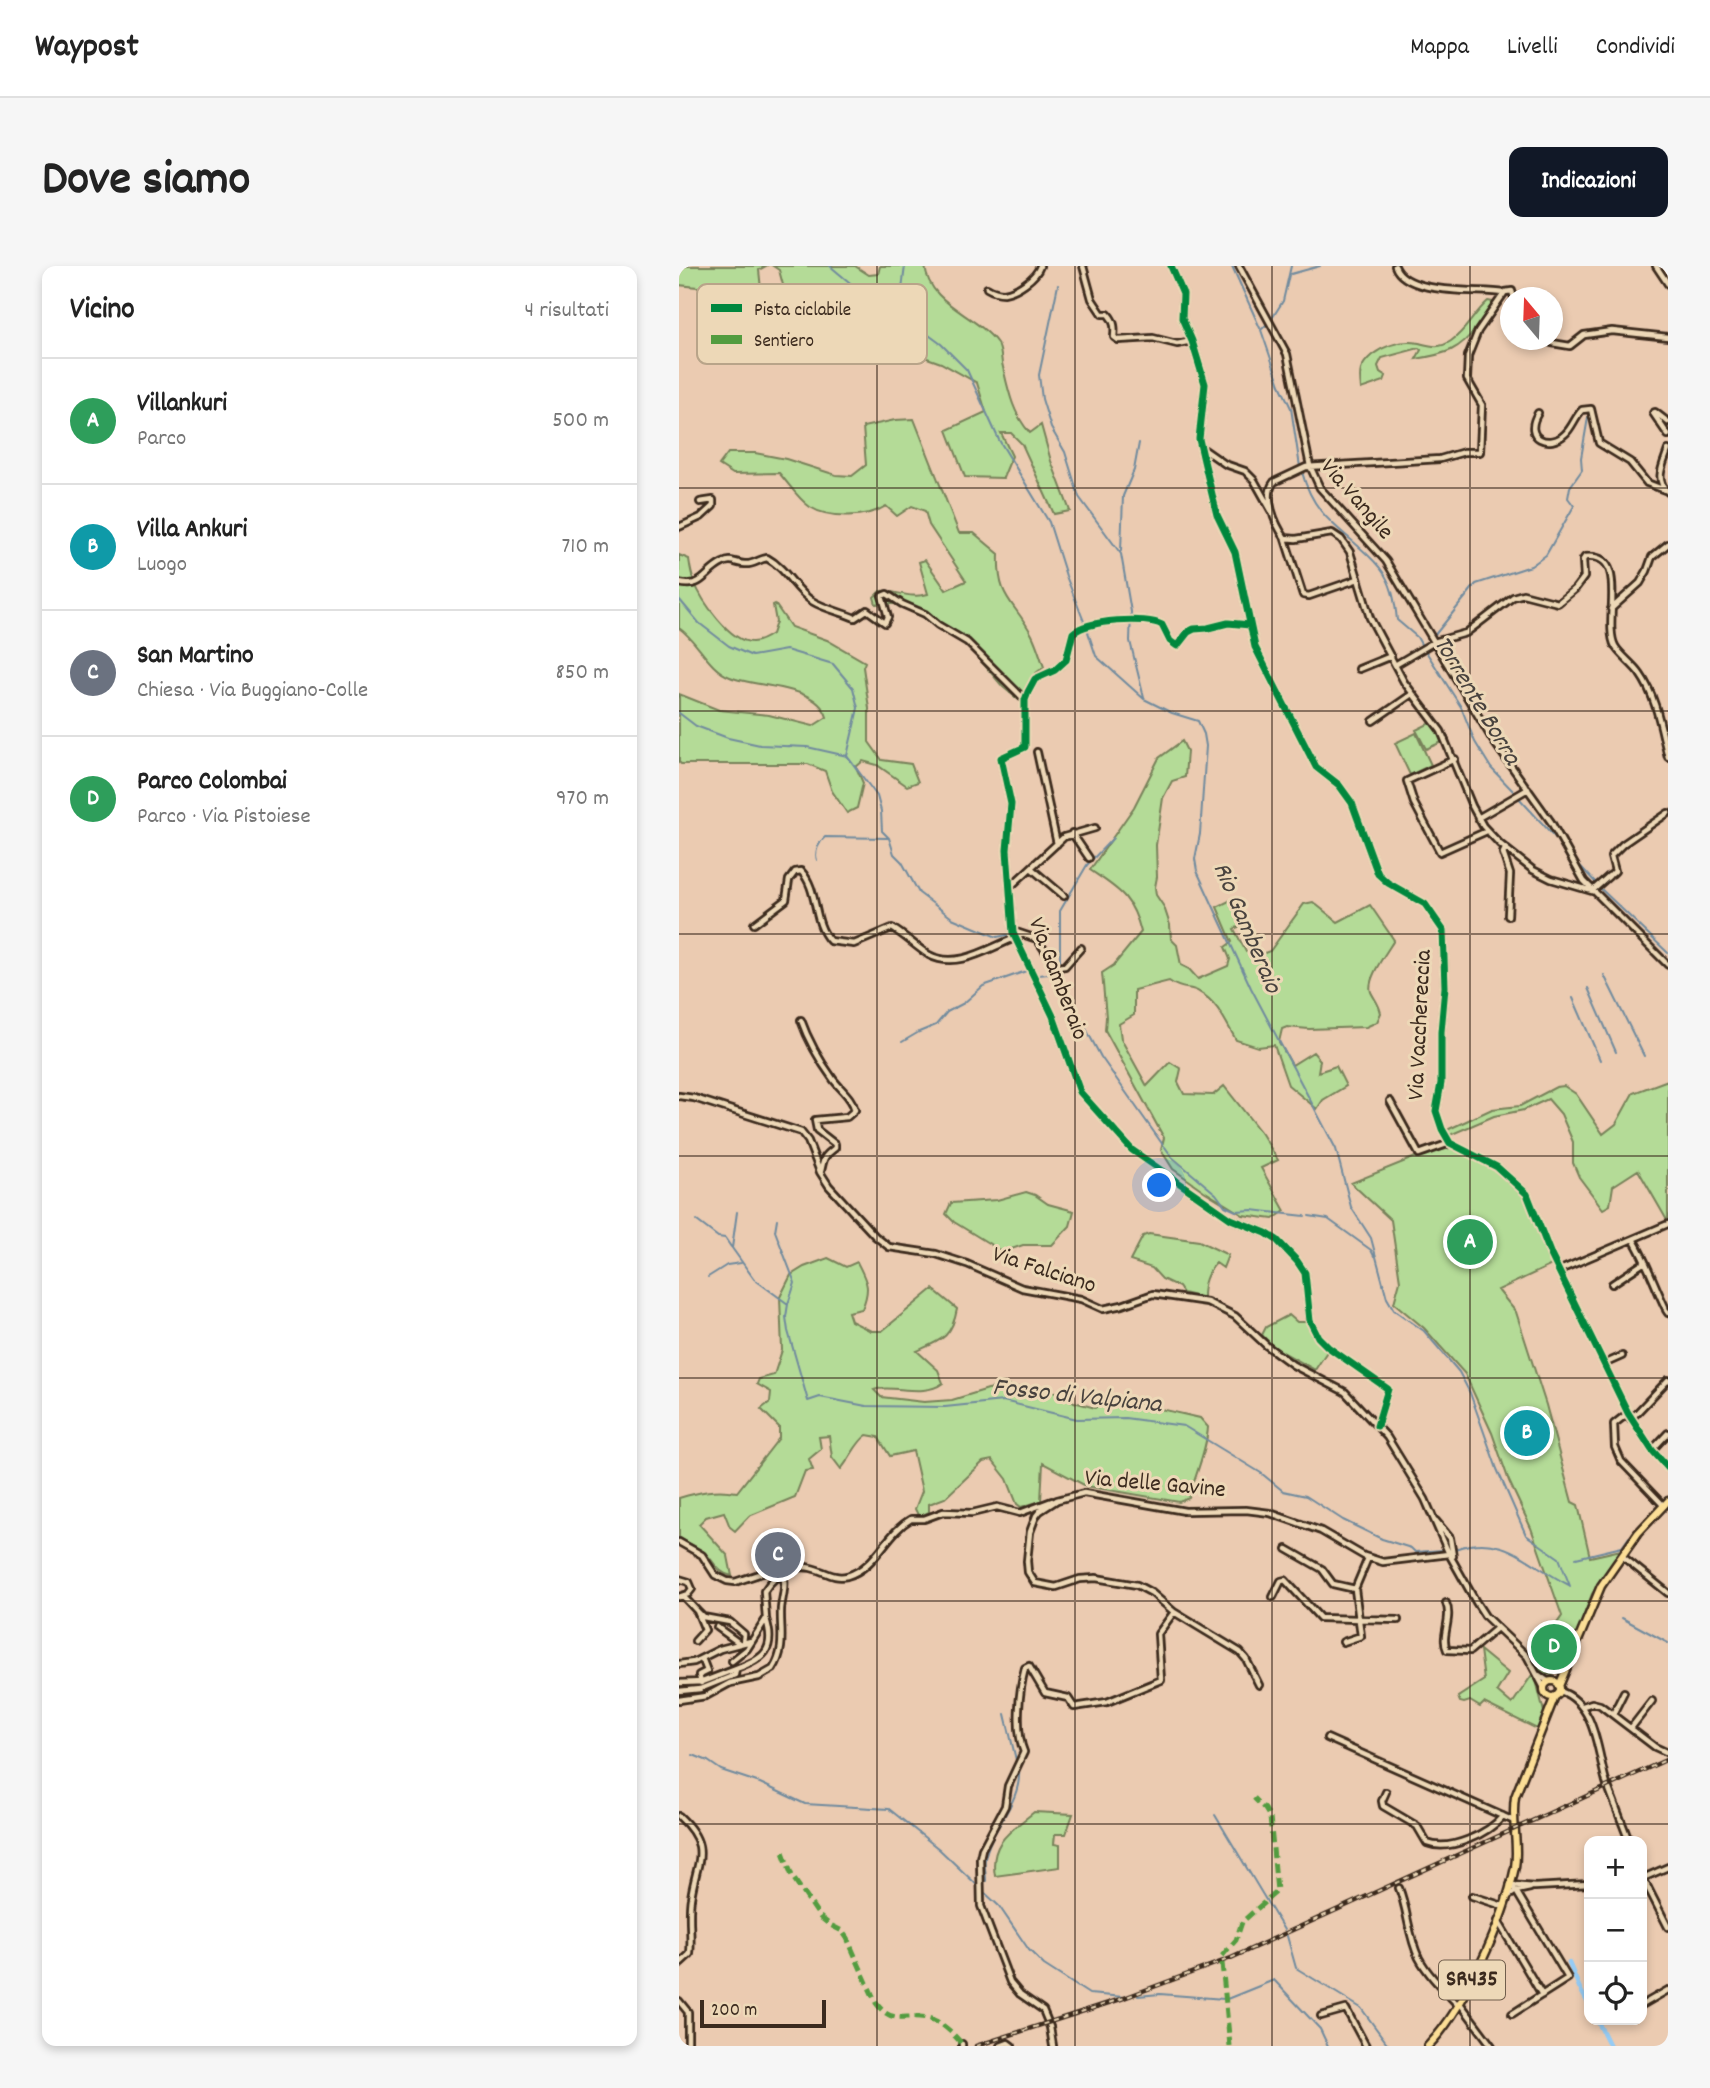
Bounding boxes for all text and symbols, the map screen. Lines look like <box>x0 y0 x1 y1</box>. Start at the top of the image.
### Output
text: Waypost <box>35 25 139 72</box>
text: Mappa <box>1410 31 1469 65</box>
text: Livelli <box>1507 31 1558 65</box>
text: Condividi <box>1596 31 1675 65</box>
text: Dove siamo <box>42 147 250 217</box>
button: Indicazioni <box>1509 147 1668 217</box>
legend <box>697 284 927 364</box>
north arrow <box>1500 287 1563 350</box>
text: Vicino <box>70 290 135 333</box>
text: 4 risultati <box>524 295 609 328</box>
text: Pista ciclabile <box>754 298 851 325</box>
text: Sentiero <box>754 329 814 356</box>
text: Villankuri <box>137 386 227 423</box>
text: A <box>87 405 99 438</box>
text: 500 m <box>552 405 609 438</box>
text: Parco <box>137 423 186 456</box>
street label: Via Vangile <box>1311 452 1401 548</box>
text: Villa Ankuri <box>137 512 247 549</box>
text: B <box>88 531 98 564</box>
text: 710 m <box>562 531 609 564</box>
text: Luogo <box>137 549 187 582</box>
water label: Torrente Borra <box>1423 629 1530 774</box>
text: San Martino <box>137 638 254 675</box>
text: C <box>87 657 99 690</box>
text: 850 m <box>556 657 609 690</box>
text: Chiesa · Via Buggiano-Colle <box>137 675 368 708</box>
text: Parco Colombai <box>137 764 287 801</box>
text: D <box>87 783 99 816</box>
text: 970 m <box>556 783 609 816</box>
text: Parco · Via Pistoiese <box>137 801 311 834</box>
water label: Rio Gamberaio <box>1202 857 1291 1001</box>
street label: Via Gamberaio <box>1018 913 1096 1045</box>
street label: Via Vacchereccia <box>1400 948 1442 1101</box>
your location <box>1142 1168 1176 1202</box>
pin: A <box>1447 1216 1493 1268</box>
street label: Via Falciano <box>988 1238 1100 1304</box>
water label: Fosso di Valpiana <box>991 1370 1165 1424</box>
pin: B <box>1504 1407 1550 1459</box>
street label: Via delle Gavine <box>1083 1462 1227 1508</box>
pin: C <box>755 1529 801 1581</box>
pin: D <box>1531 1621 1577 1673</box>
map controls <box>1584 1836 1647 2025</box>
button: + <box>1584 1836 1647 1899</box>
button: − <box>1584 1899 1647 1962</box>
road number: SR435 <box>1439 1960 1505 2000</box>
button: locate <box>1584 1962 1647 2025</box>
scale bar <box>700 1997 826 2029</box>
text: 200 m <box>711 1998 757 2025</box>

